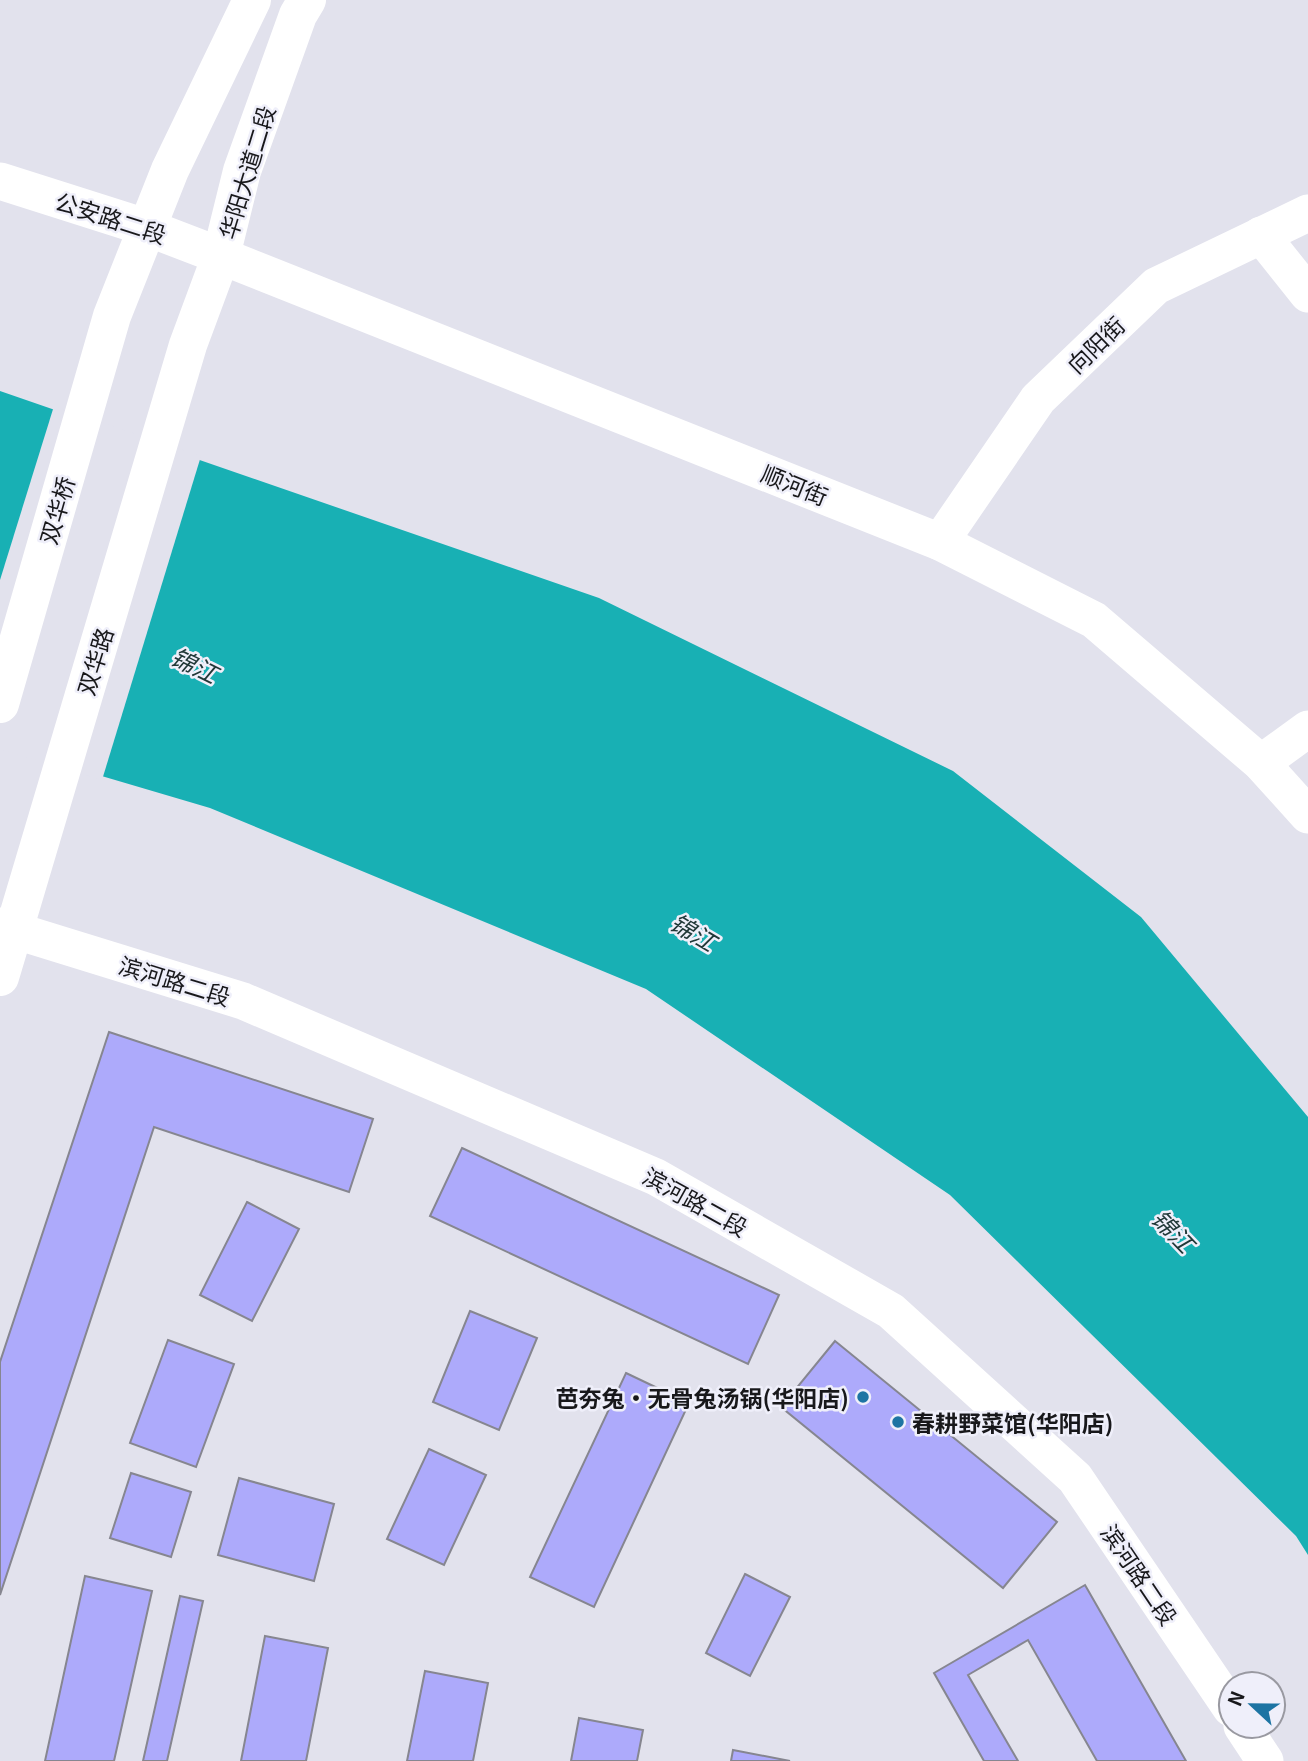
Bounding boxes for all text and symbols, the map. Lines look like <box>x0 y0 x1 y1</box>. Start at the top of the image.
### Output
street label: 华阳大道二段 <box>210 101 282 243</box>
street label: 公安路二段 <box>51 183 171 251</box>
street label: 向阳街 <box>1058 308 1132 380</box>
street label: 顺河街 <box>757 455 833 513</box>
street label: 双华桥 <box>30 472 82 548</box>
street label: 双华路 <box>68 623 120 699</box>
water label: 锦江 <box>166 638 227 692</box>
water label: 锦江 <box>664 904 726 960</box>
street label: 滨河路二段 <box>115 947 235 1013</box>
street label: 滨河路二段 <box>637 1158 755 1244</box>
water label: 锦江 <box>1145 1201 1205 1262</box>
place label: 芭夯兔·无骨兔汤锅(华阳店) <box>556 1380 849 1414</box>
marker: 芭夯兔·无骨兔汤锅(华阳店) <box>855 1389 871 1405</box>
place label: 春耕野菜馆(华阳店) <box>912 1405 1113 1439</box>
marker: 春耕野菜馆(华阳店) <box>890 1414 906 1430</box>
street label: 滨河路二段 <box>1094 1517 1186 1631</box>
north arrow <box>1217 1670 1287 1740</box>
text: N <box>1220 1686 1250 1710</box>

